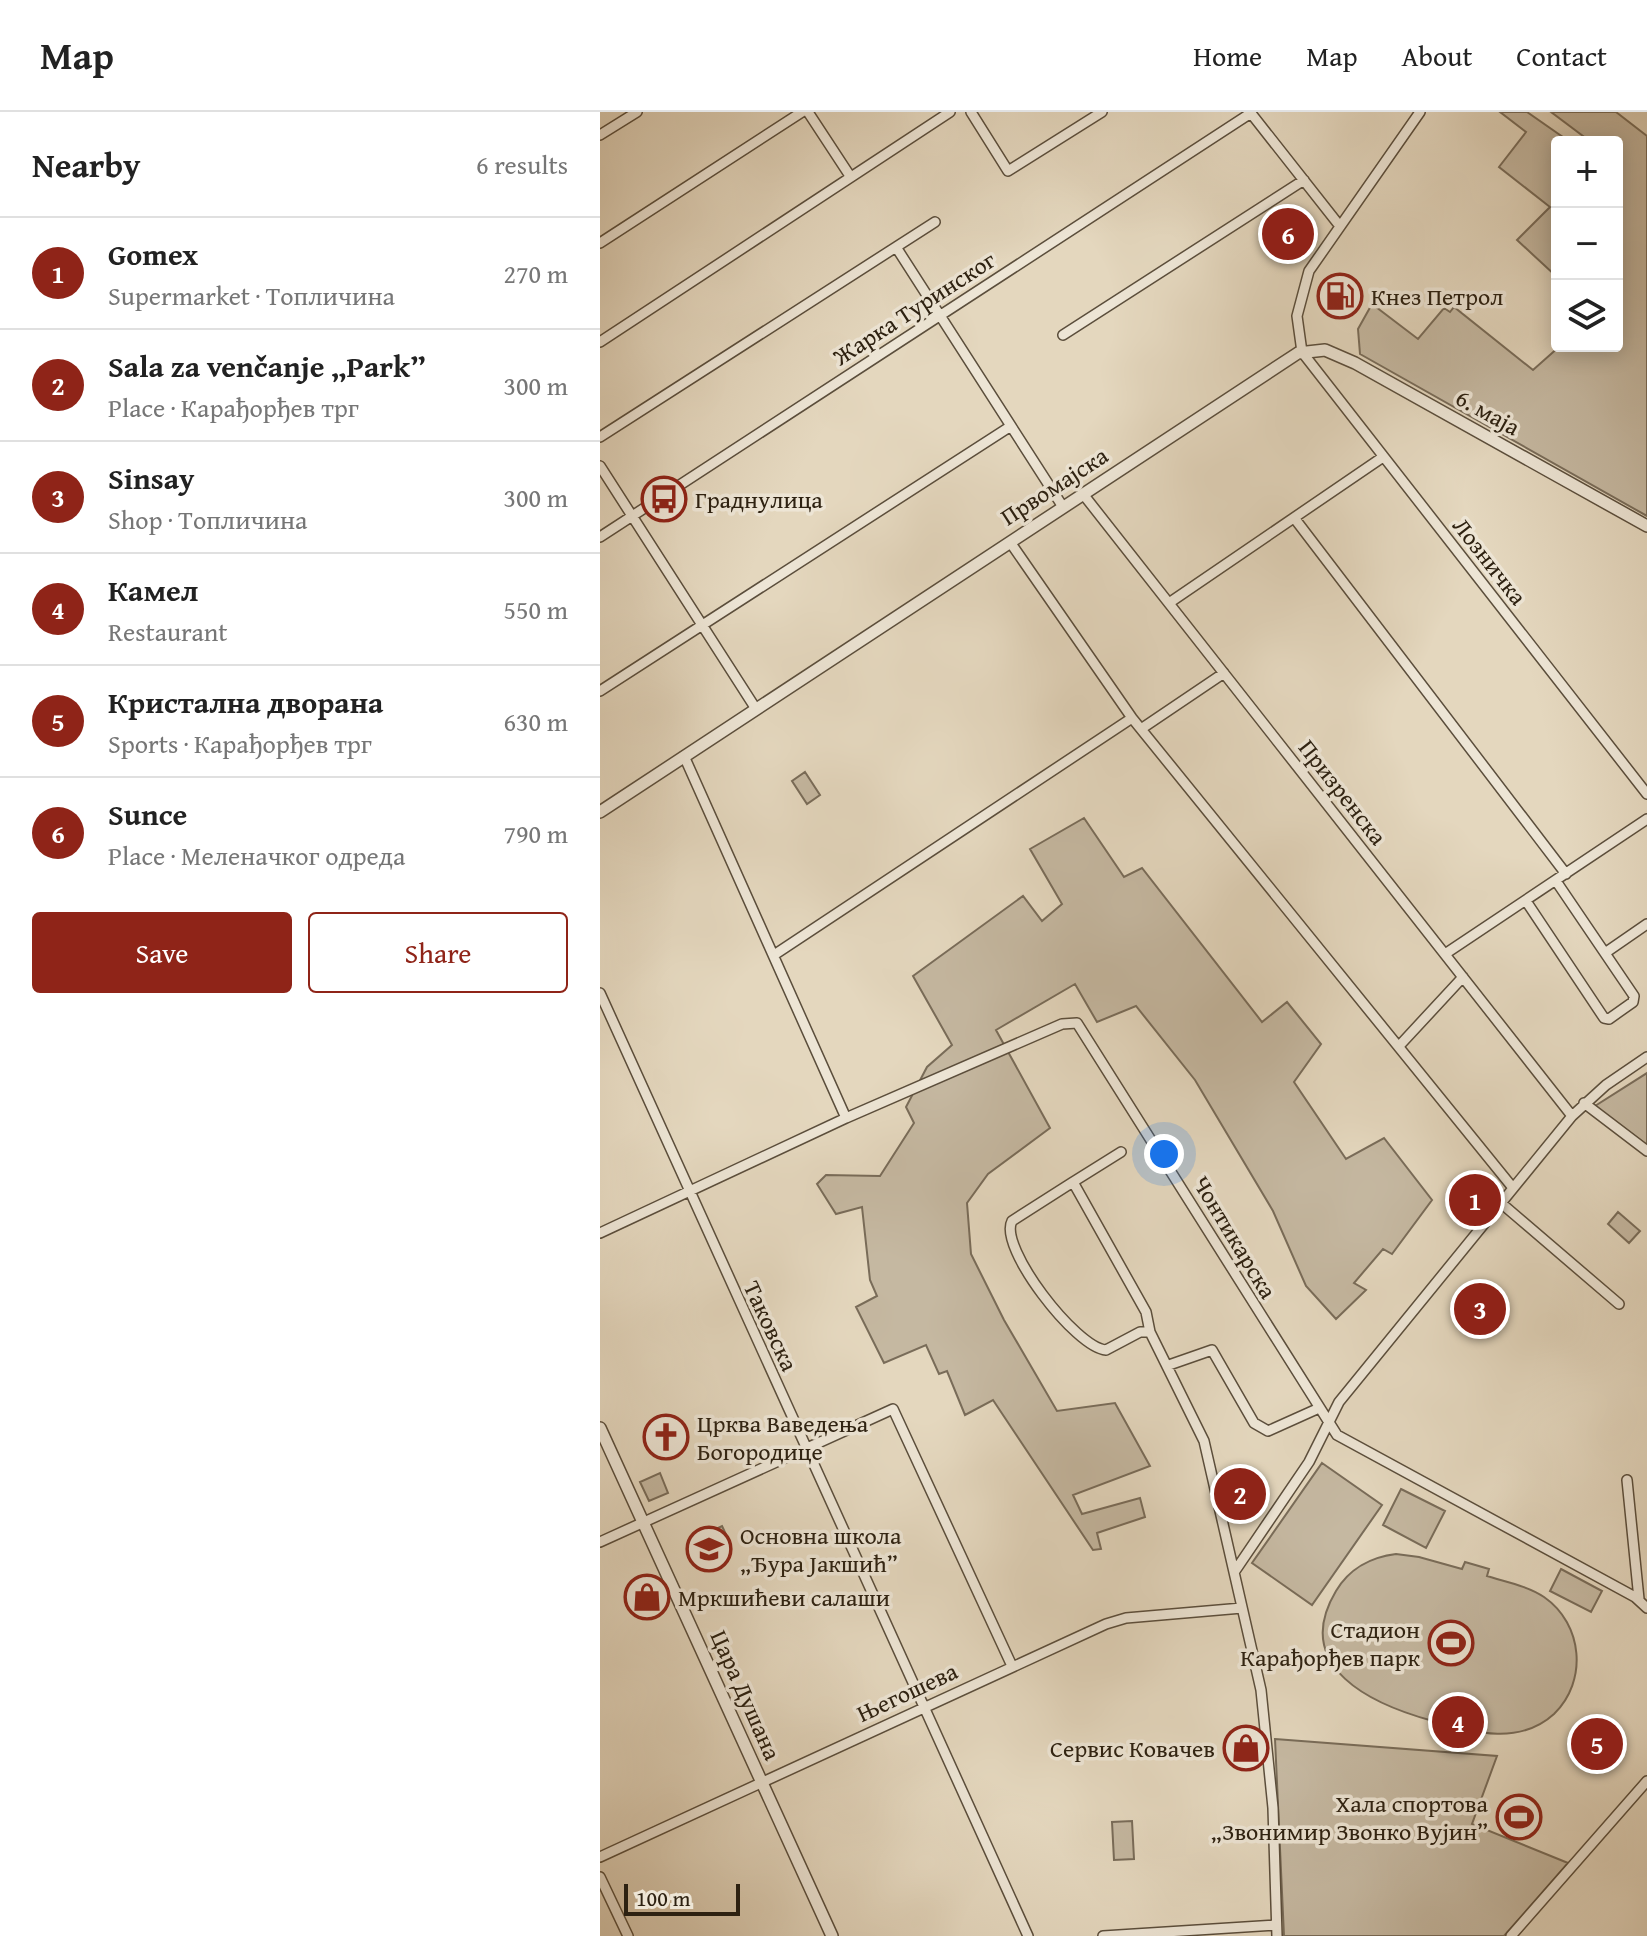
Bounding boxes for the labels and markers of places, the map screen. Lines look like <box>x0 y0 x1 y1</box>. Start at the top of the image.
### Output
pin: 6 <box>1262 204 1314 264</box>
fuel station icon: Кнез Петрол <box>1316 272 1364 320</box>
place label: Кнез Петрол <box>1371 279 1503 314</box>
bus stop icon: Граднулица <box>640 475 688 523</box>
place label: Граднулица <box>695 482 823 517</box>
pin: 1 <box>1449 1170 1501 1230</box>
pin: 3 <box>1454 1279 1506 1339</box>
place label: Црква Ваведења Богородице <box>697 1406 869 1469</box>
church icon: Црква Ваведења Богородице <box>642 1413 690 1461</box>
pin: 2 <box>1214 1464 1266 1524</box>
place label: Основна школа „Ђура Јакшић” <box>740 1518 902 1581</box>
school or university icon: Основна школа „Ђура Јакшић” <box>685 1525 733 1573</box>
shop icon: Мркшићеви салаши <box>623 1573 671 1621</box>
place label: Мркшићеви салаши <box>678 1580 890 1615</box>
place label: Стадион Карађорђев парк <box>1240 1612 1420 1675</box>
sports icon: Стадион Карађорђев парк <box>1427 1619 1475 1667</box>
pin: 4 <box>1432 1692 1484 1752</box>
pin: 5 <box>1571 1714 1623 1774</box>
shop icon: Сервис Ковачев <box>1222 1724 1270 1772</box>
place label: Сервис Ковачев <box>1050 1731 1215 1766</box>
place label: Хала спортова „Звонимир Звонко Вујин” <box>1211 1786 1489 1849</box>
sports icon: Хала спортова „Звонимир Звонко Вујин” <box>1495 1793 1543 1841</box>

